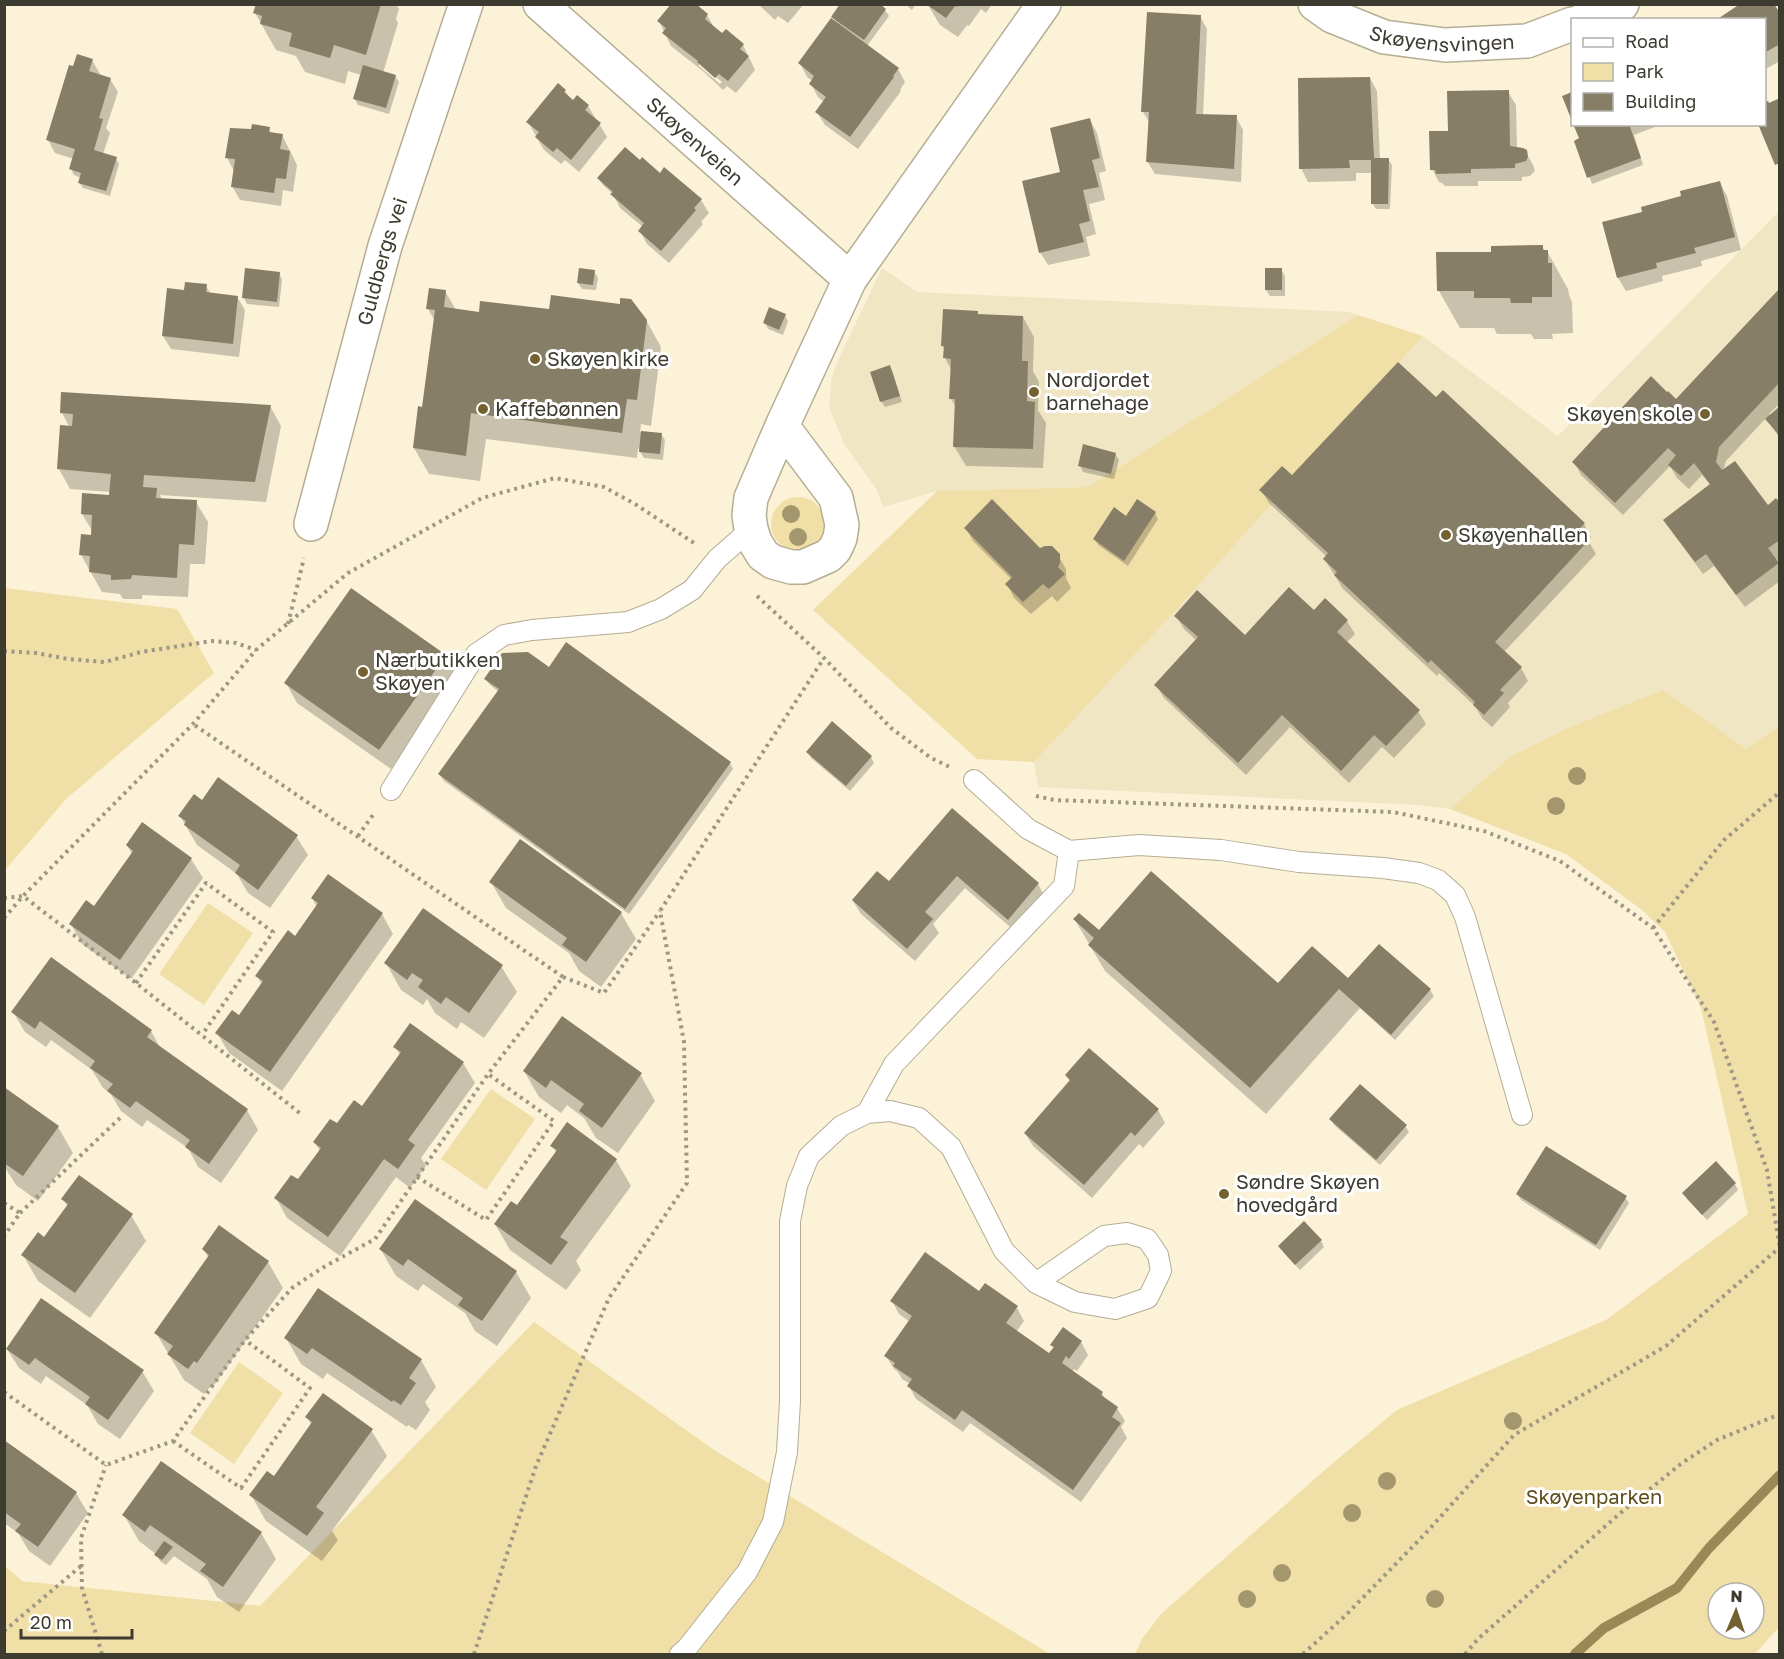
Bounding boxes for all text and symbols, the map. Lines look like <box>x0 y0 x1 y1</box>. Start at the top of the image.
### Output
legend <box>1571 18 1766 126</box>
street label: Skøyensvingen <box>1366 19 1515 56</box>
text: Road <box>1625 30 1669 52</box>
text: Park <box>1625 60 1664 82</box>
text: Building <box>1625 90 1696 112</box>
street label: Skøyenveien <box>642 91 749 190</box>
street label: Guldbergs vei <box>351 194 411 328</box>
place label: Skøyen kirke <box>547 346 669 370</box>
marker: Skøyen kirke <box>528 352 542 366</box>
place label: Nordjordet barnehage <box>1046 367 1150 414</box>
marker: Nordjordet barnehage <box>1027 385 1041 399</box>
place label: Kaffebønnen <box>495 396 619 420</box>
place label: Skøyen skole <box>1567 401 1693 425</box>
marker: Kaffebønnen <box>476 402 490 416</box>
marker: Skøyen skole <box>1698 407 1712 421</box>
place label: Skøyenhallen <box>1458 522 1588 546</box>
marker: Skøyenhallen <box>1439 528 1453 542</box>
place label: Nærbutikken Skøyen <box>375 647 501 694</box>
marker: Nærbutikken Skøyen <box>356 665 370 679</box>
place label: Søndre Skøyen hovedgård <box>1236 1169 1380 1216</box>
marker: Søndre Skøyen hovedgård <box>1217 1187 1231 1201</box>
park label: Skøyenparken <box>1526 1484 1662 1508</box>
north arrow <box>1706 1581 1766 1641</box>
text: N <box>1730 1586 1743 1606</box>
scale bar <box>21 1602 132 1640</box>
text: 20 m <box>30 1611 72 1633</box>

